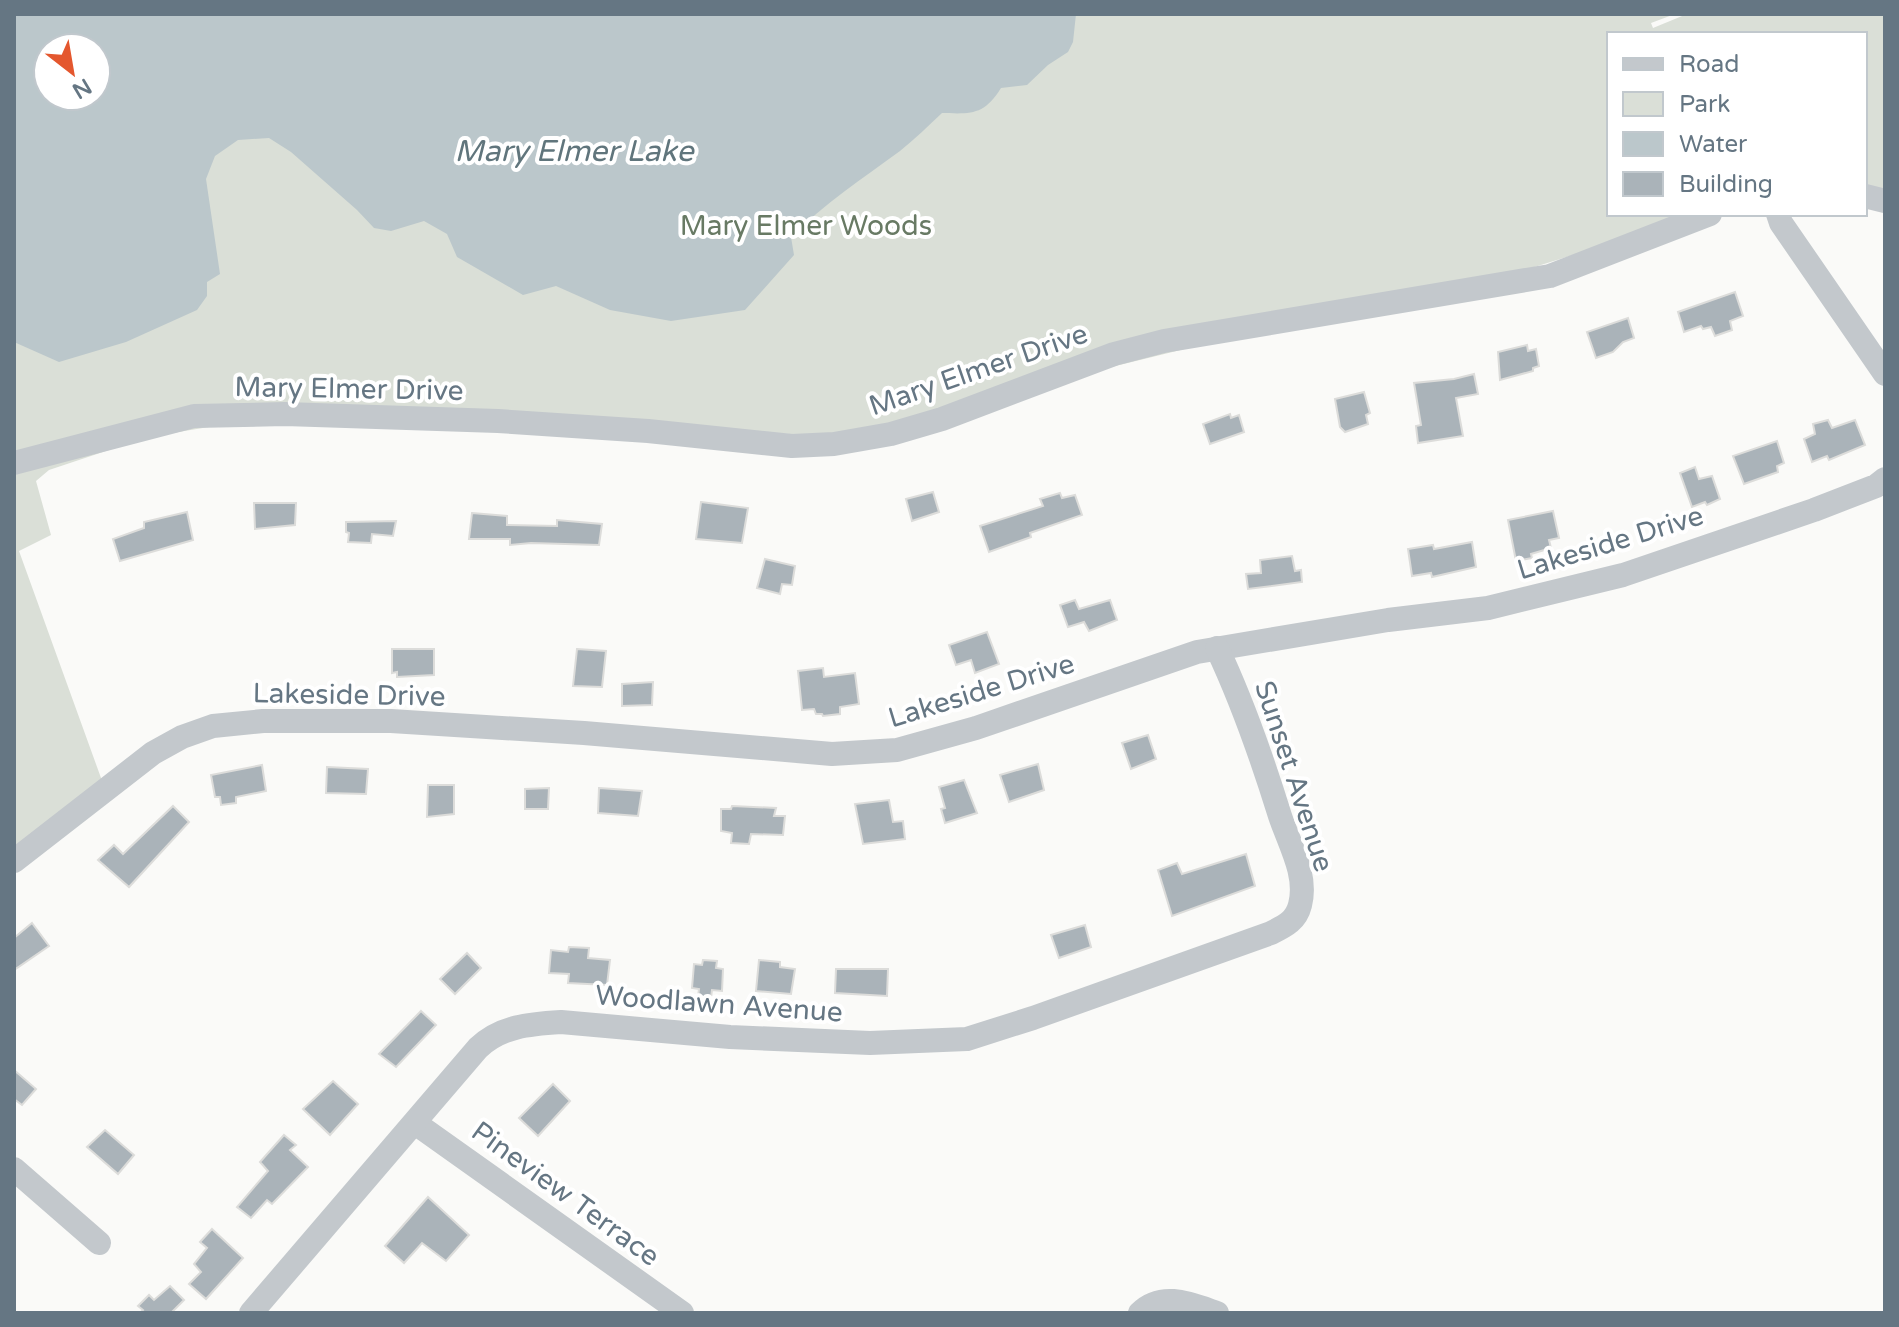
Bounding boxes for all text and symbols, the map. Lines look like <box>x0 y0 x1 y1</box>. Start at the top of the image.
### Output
north arrow <box>32 32 112 112</box>
legend <box>1607 32 1867 216</box>
text: Road <box>1679 50 1739 79</box>
text: N <box>68 73 96 104</box>
text: Park <box>1679 90 1730 119</box>
text: Water <box>1679 130 1748 159</box>
water label: Mary Elmer Lake <box>455 133 695 170</box>
text: Building <box>1679 170 1773 199</box>
park label: Mary Elmer Woods <box>680 209 932 243</box>
street label: Mary Elmer Drive <box>864 317 1092 423</box>
street label: Mary Elmer Drive <box>234 370 464 408</box>
street label: Lakeside Drive <box>1513 498 1708 587</box>
street label: Lakeside Drive <box>884 646 1079 735</box>
street label: Lakeside Drive <box>252 676 446 714</box>
street label: Sunset Avenue <box>1247 677 1341 876</box>
street label: Woodlawn Avenue <box>594 978 844 1030</box>
street label: Pineview Terrace <box>465 1114 666 1273</box>

